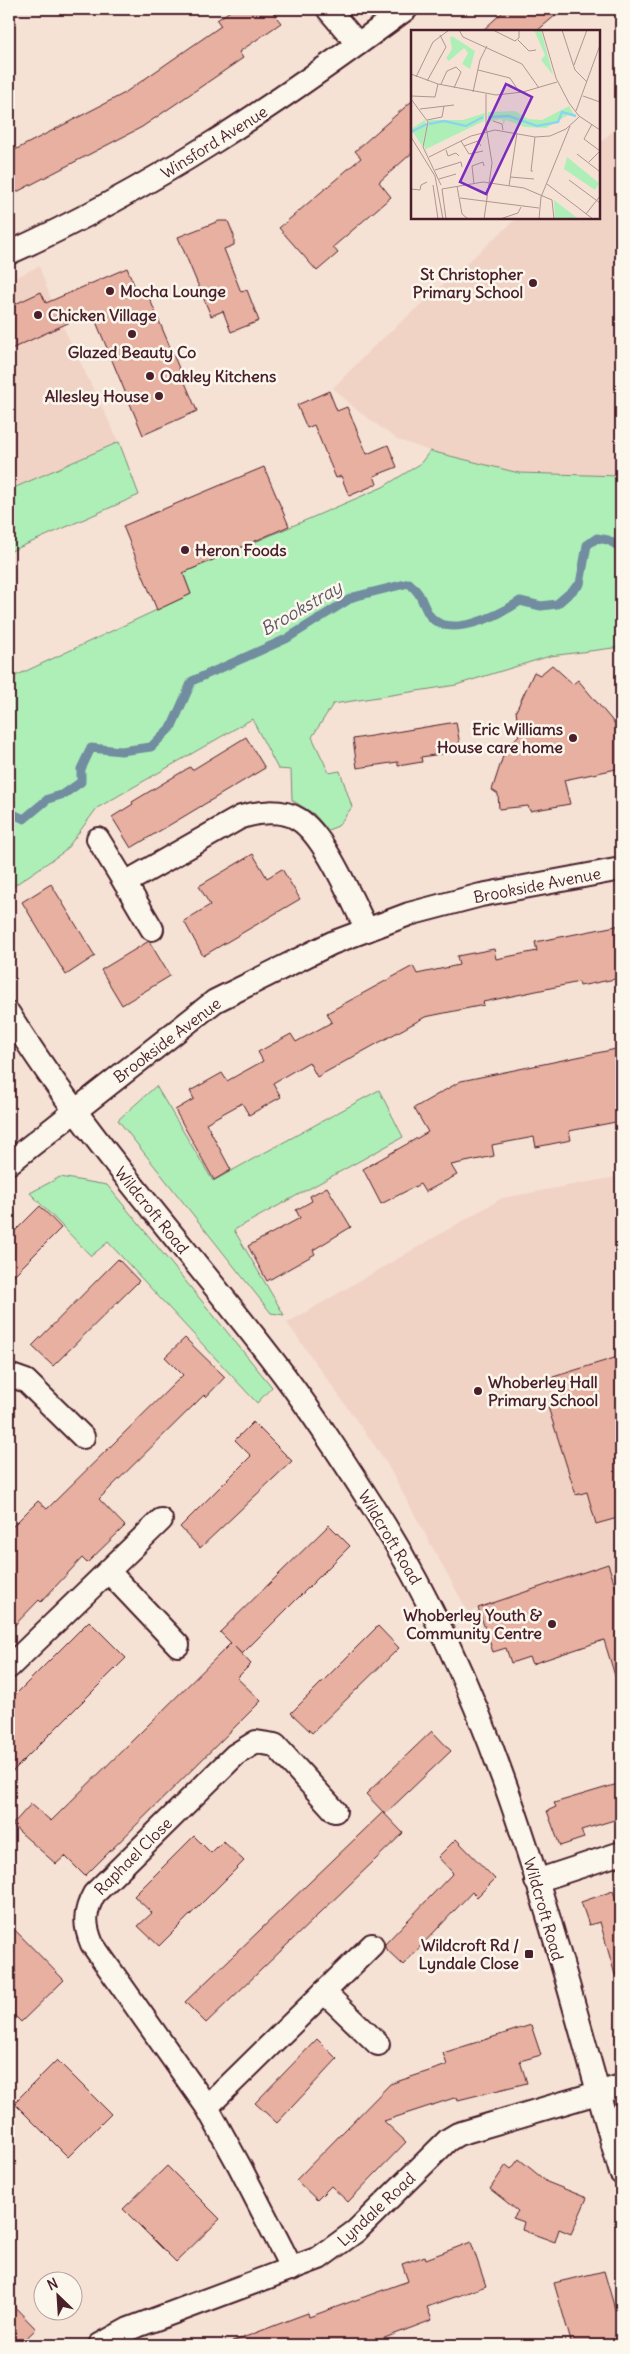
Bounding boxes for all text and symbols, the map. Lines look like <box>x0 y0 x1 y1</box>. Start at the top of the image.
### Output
inset map <box>411 30 600 219</box>
street label: Winsford Avenue <box>157 101 271 183</box>
place label: St Christopher Primary School <box>413 264 523 303</box>
marker: St Christopher Primary School <box>527 277 539 289</box>
place label: Mocha Lounge <box>120 281 226 302</box>
marker: Mocha Lounge <box>104 285 116 297</box>
place label: Chicken Village <box>48 305 157 326</box>
marker: Chicken Village <box>32 309 44 321</box>
marker: Glazed Beauty Co <box>126 328 138 340</box>
place label: Glazed Beauty Co <box>68 342 196 363</box>
place label: Oakley Kitchens <box>160 366 276 387</box>
marker: Oakley Kitchens <box>144 370 156 382</box>
place label: Allesley House <box>45 386 149 407</box>
marker: Allesley House <box>153 390 165 402</box>
place label: Heron Foods <box>195 540 286 560</box>
marker: Heron Foods <box>179 544 191 556</box>
water label: Brookstray <box>256 575 347 641</box>
place label: Eric Williams House care home <box>437 719 563 757</box>
marker: Eric Williams House care home <box>567 732 579 744</box>
street label: Brookside Avenue <box>472 863 602 907</box>
street label: Brookside Avenue <box>109 993 225 1087</box>
street label: Wildcroft Road <box>111 1162 193 1258</box>
place label: Whoberley Hall Primary School <box>488 1372 598 1411</box>
marker: Whoberley Hall Primary School <box>472 1385 484 1397</box>
street label: Wildcroft Road <box>354 1486 426 1588</box>
place label: Whoberley Youth & Community Centre <box>403 1605 543 1644</box>
marker: Whoberley Youth & Community Centre <box>546 1618 558 1630</box>
street label: Raphael Close <box>90 1813 176 1899</box>
street label: Wildcroft Road <box>520 1855 568 1963</box>
place label: Wildcroft Rd / Lyndale Close <box>419 1935 519 1974</box>
marker: Wildcroft Rd / Lyndale Close <box>523 1948 535 1960</box>
street label: Lyndale Road <box>333 2168 419 2250</box>
north arrow <box>32 2272 82 2322</box>
text: N <box>44 2274 61 2294</box>

